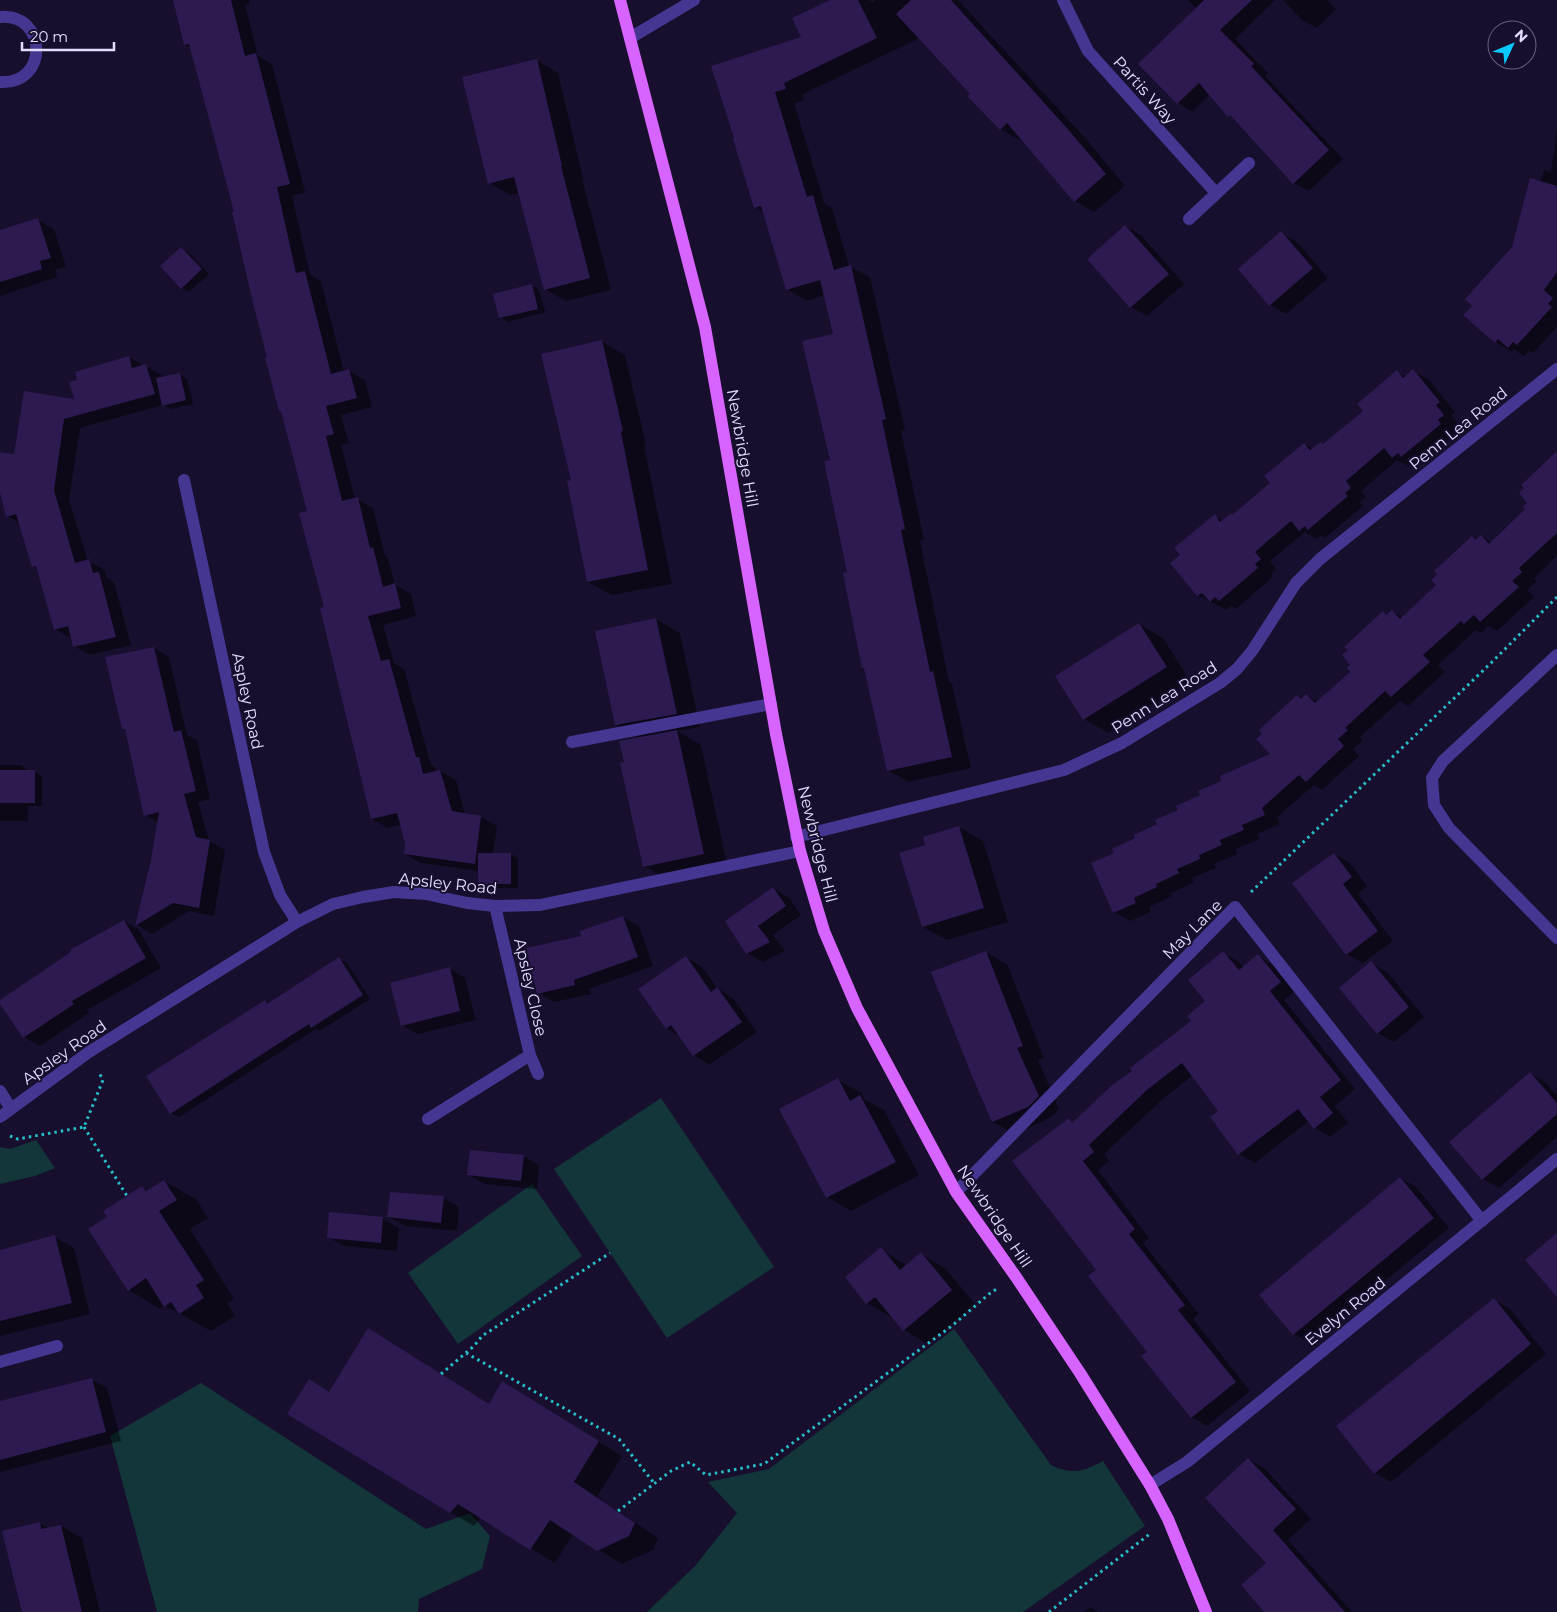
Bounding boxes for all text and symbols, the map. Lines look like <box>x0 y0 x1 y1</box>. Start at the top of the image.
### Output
scale bar <box>22 20 115 52</box>
north arrow <box>1487 20 1537 70</box>
text: N <box>1511 26 1532 46</box>
text: 20 m <box>30 27 68 46</box>
street label: Partis Way <box>1109 52 1180 128</box>
street label: Penn Lea Road <box>1405 383 1511 474</box>
street label: Newbridge Hill <box>723 388 762 509</box>
street label: Aspley Road <box>228 651 267 751</box>
street label: Penn Lea Road <box>1108 657 1221 738</box>
street label: Newbridge Hill <box>794 784 841 904</box>
street label: Apsley Road <box>398 869 498 898</box>
street label: May Lane <box>1159 896 1226 963</box>
street label: Apsley Close <box>510 936 551 1038</box>
street label: Apsley Road <box>18 1016 110 1088</box>
street label: Newbridge Hill <box>953 1161 1036 1271</box>
street label: Evelyn Road <box>1301 1273 1390 1350</box>

